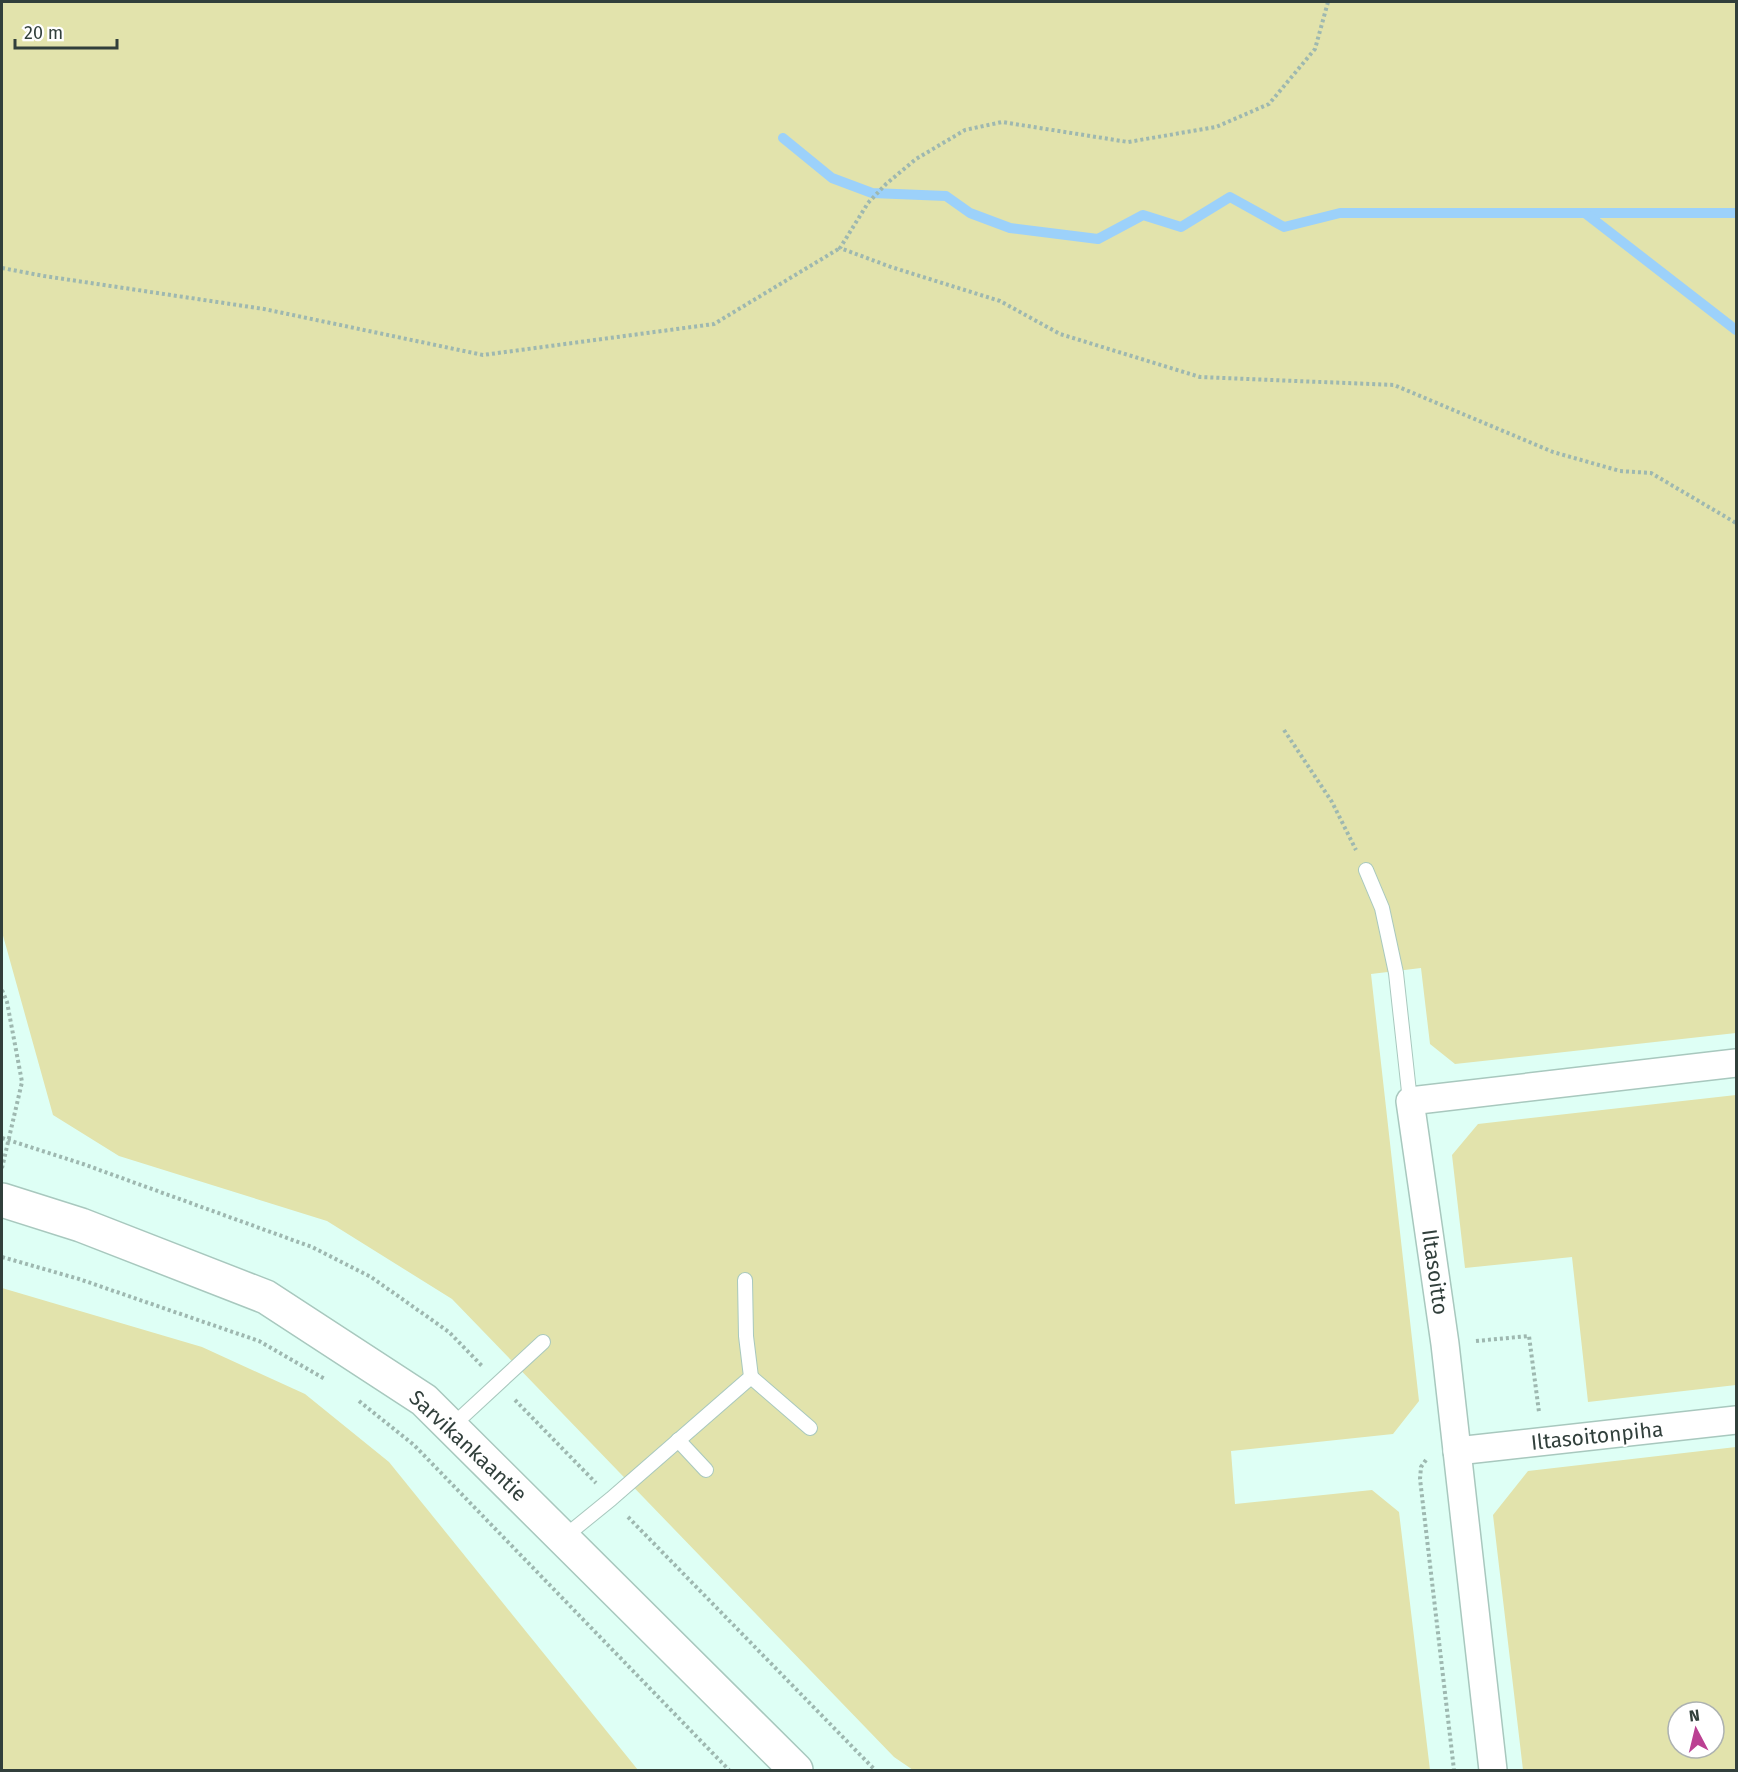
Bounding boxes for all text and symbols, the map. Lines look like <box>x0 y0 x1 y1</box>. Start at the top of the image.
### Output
scale bar <box>15 12 117 50</box>
text: 20 m <box>24 22 63 44</box>
street label: Iltasoitto <box>1416 1228 1454 1316</box>
street label: Sarvikankaantie <box>404 1385 532 1507</box>
street label: Iltasoitonpiha <box>1530 1416 1664 1456</box>
north arrow <box>1666 1700 1726 1760</box>
text: N <box>1688 1706 1701 1726</box>

